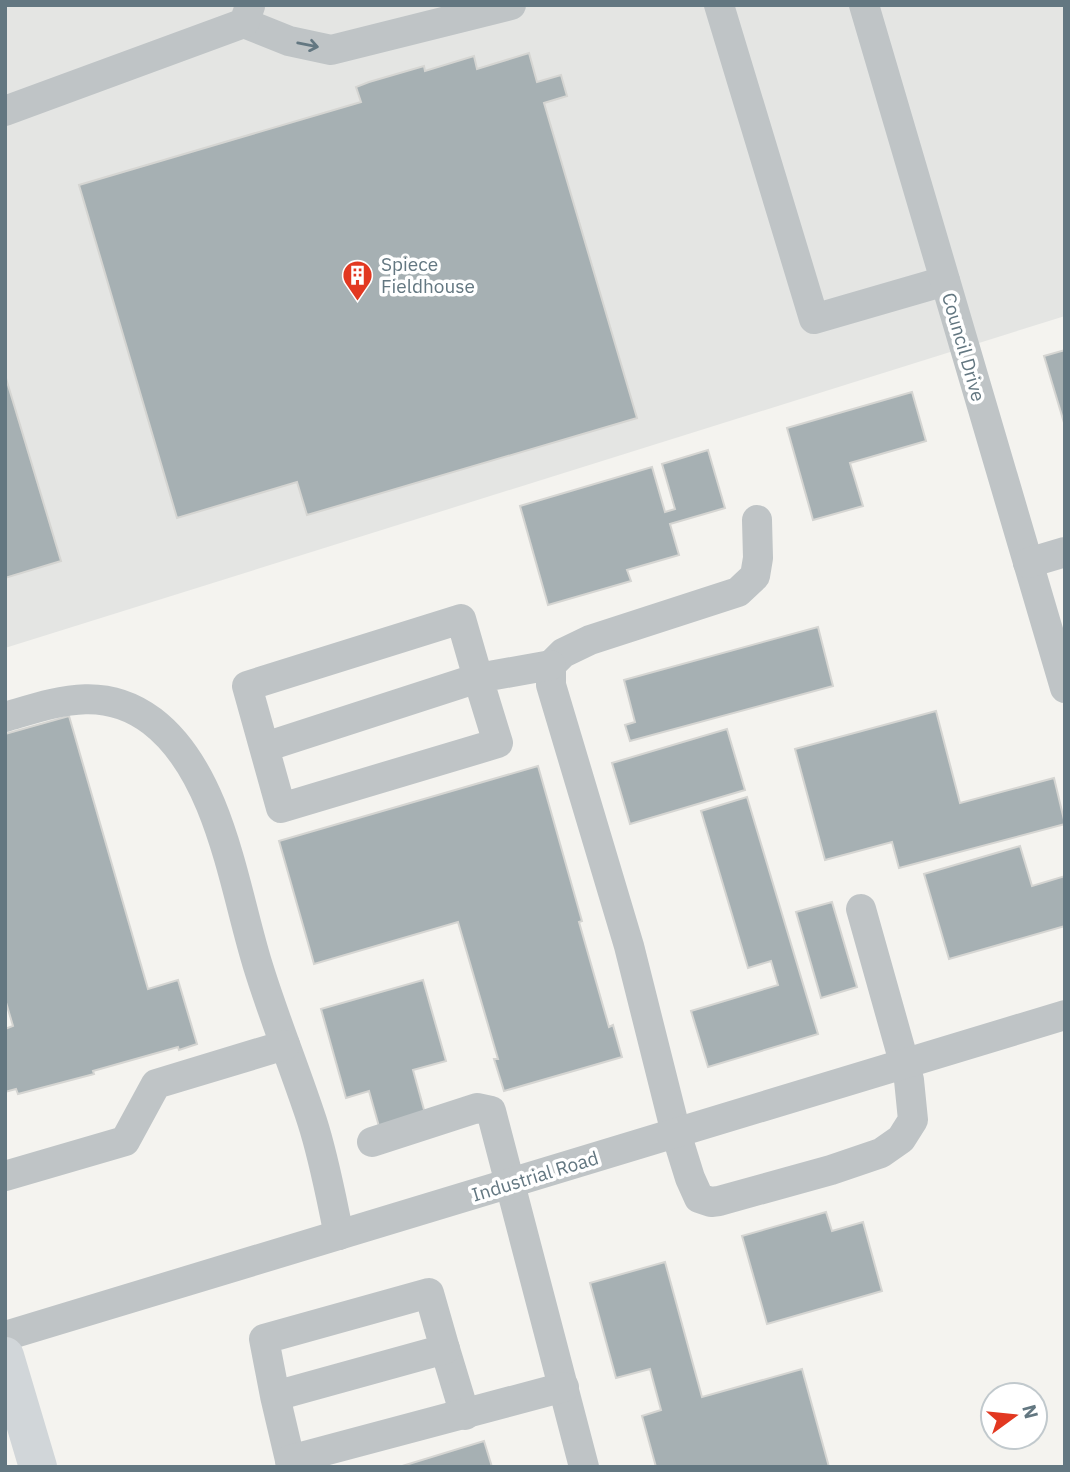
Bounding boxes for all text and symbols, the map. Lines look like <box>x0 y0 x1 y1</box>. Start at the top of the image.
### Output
one-way arrow <box>296 39 319 53</box>
place label: Spiece Fieldhouse <box>381 252 475 298</box>
building icon: Spiece Fieldhouse <box>341 258 375 302</box>
street label: Council Drive <box>937 290 991 404</box>
street label: Industrial Road <box>469 1145 601 1207</box>
north arrow <box>979 1381 1049 1451</box>
text: N <box>1017 1402 1044 1421</box>

